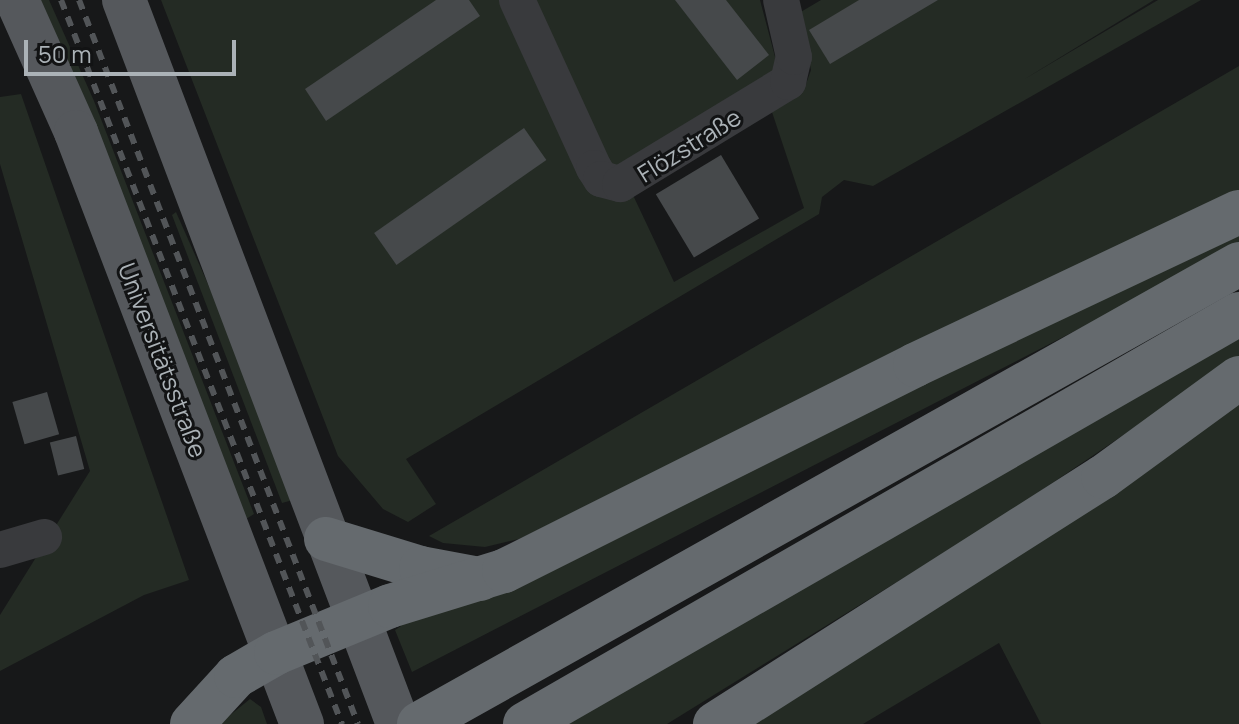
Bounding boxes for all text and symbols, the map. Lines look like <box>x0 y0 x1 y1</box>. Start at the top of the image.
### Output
scale bar <box>28 24 240 74</box>
text: 50 m <box>38 37 92 70</box>
street label: Flözstraße <box>632 102 746 188</box>
street label: Universitätsstraße <box>113 259 213 461</box>

